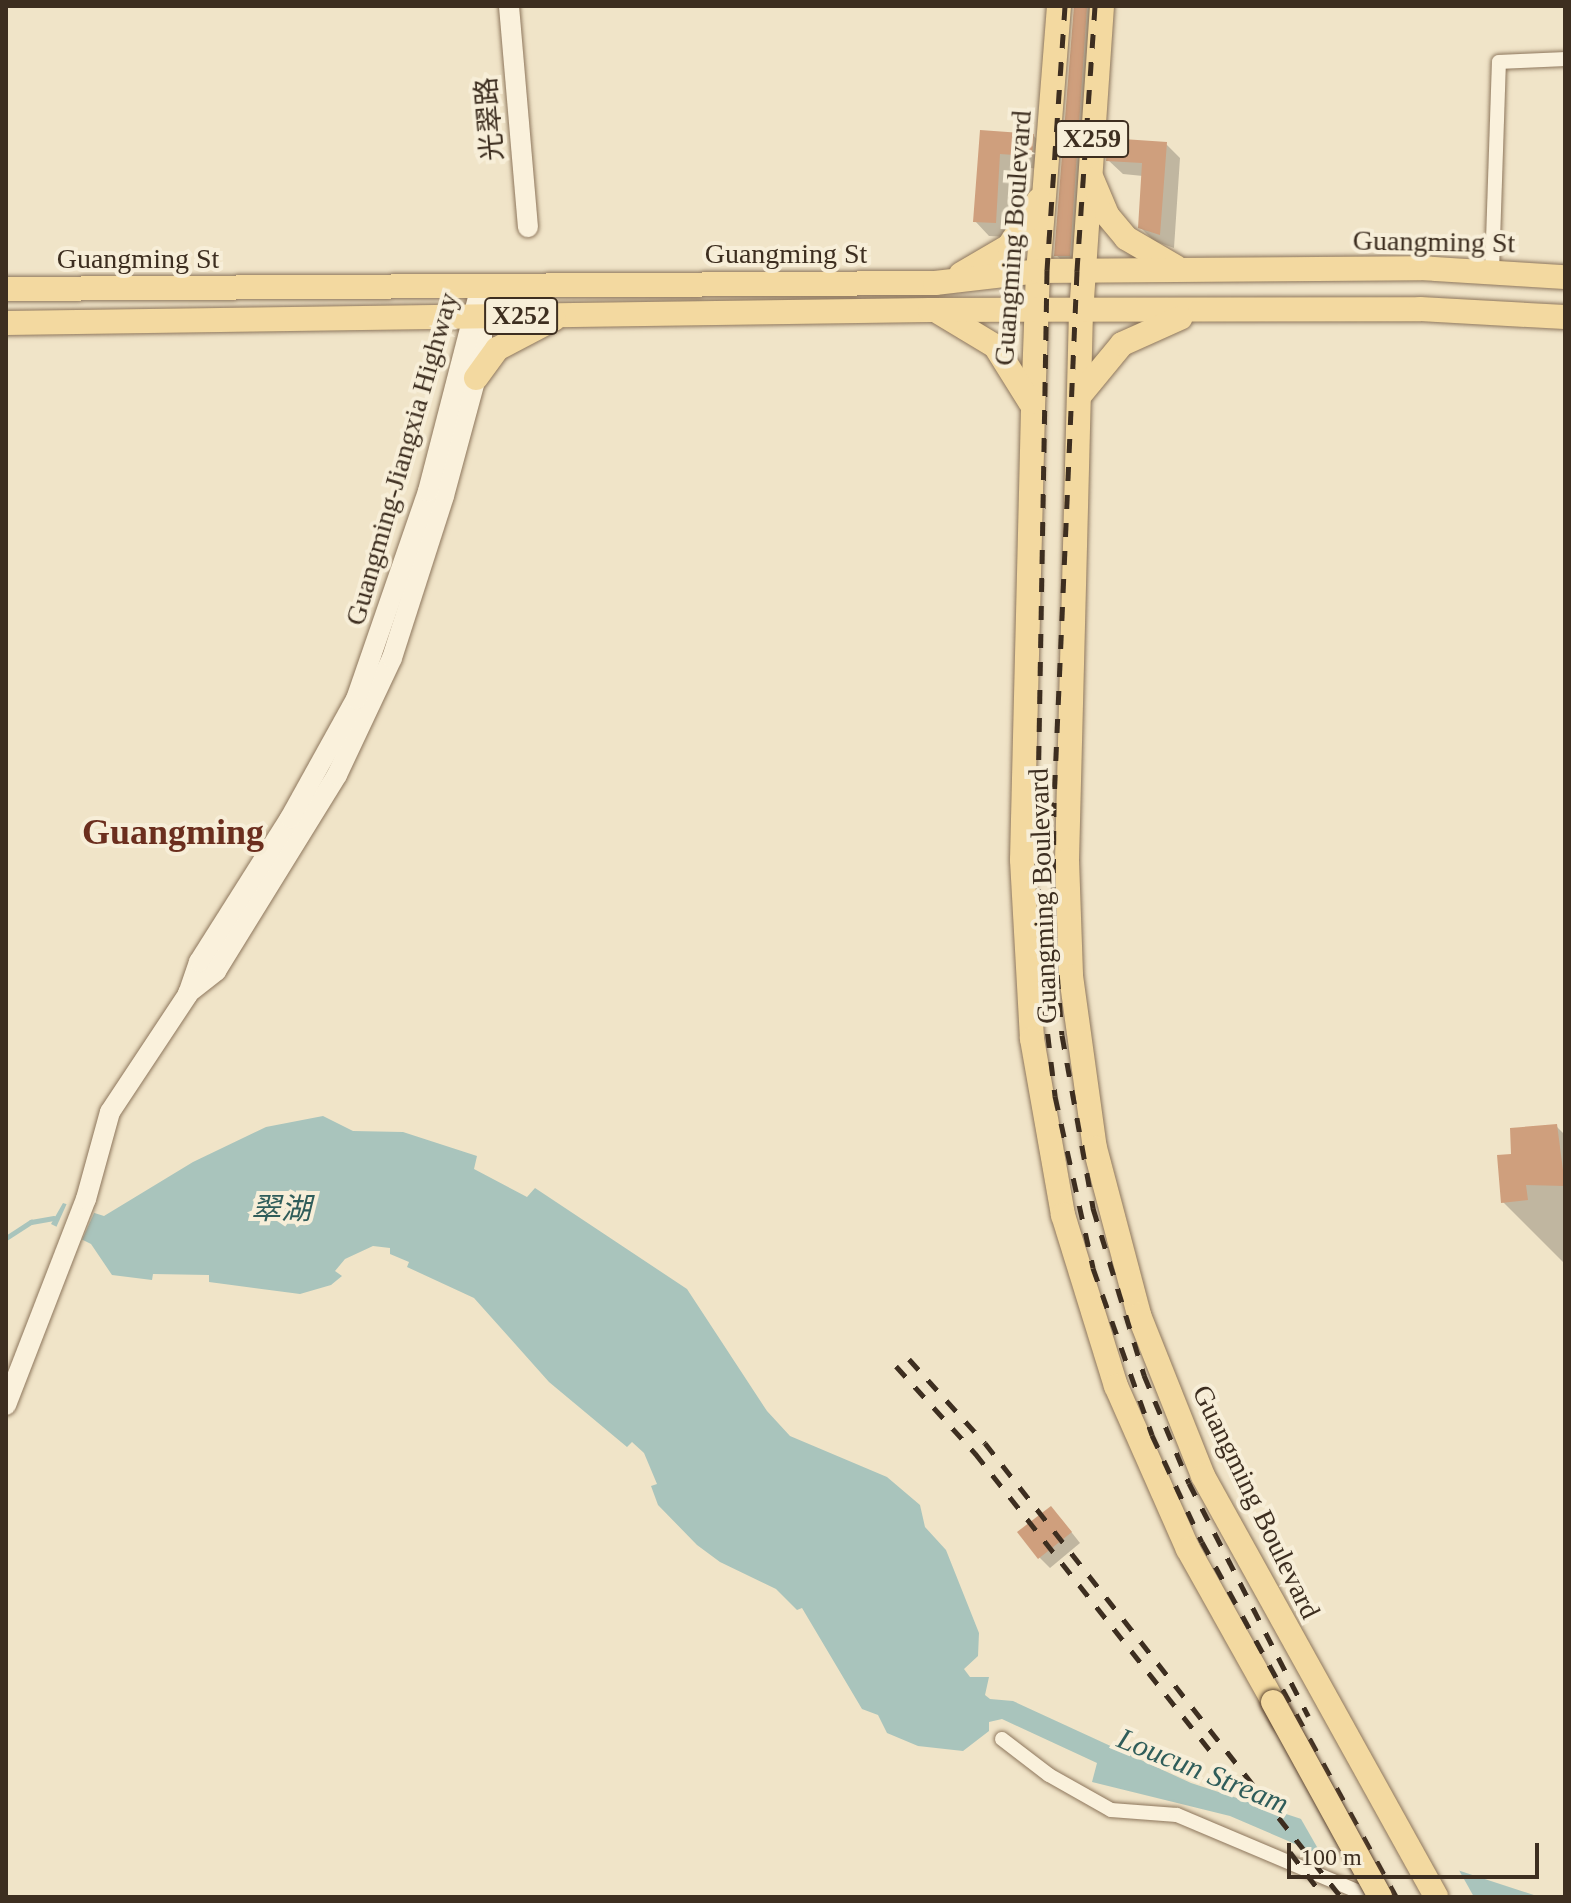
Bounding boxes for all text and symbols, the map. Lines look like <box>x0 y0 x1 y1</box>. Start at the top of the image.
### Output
street label: 光翠路 <box>470 76 510 162</box>
street label: Guangming Boulevard <box>987 109 1039 367</box>
road number: X259 <box>1054 117 1130 161</box>
street label: Guangming St <box>1352 224 1516 260</box>
street label: Guangming St <box>705 237 867 271</box>
street label: Guangming St <box>57 242 219 276</box>
street label: Guangming-Jiangxia Highway <box>338 289 466 629</box>
road number: X252 <box>483 294 559 338</box>
street label: Guangming Boulevard <box>1022 768 1064 1024</box>
district label: Guangming <box>82 811 264 855</box>
water label: 翠湖 <box>251 1191 311 1227</box>
street label: Guangming Boulevard <box>1185 1380 1327 1624</box>
water label: Loucun Stream <box>1112 1720 1294 1822</box>
scale bar <box>1291 1827 1543 1877</box>
text: 100 m <box>1301 1844 1362 1870</box>

